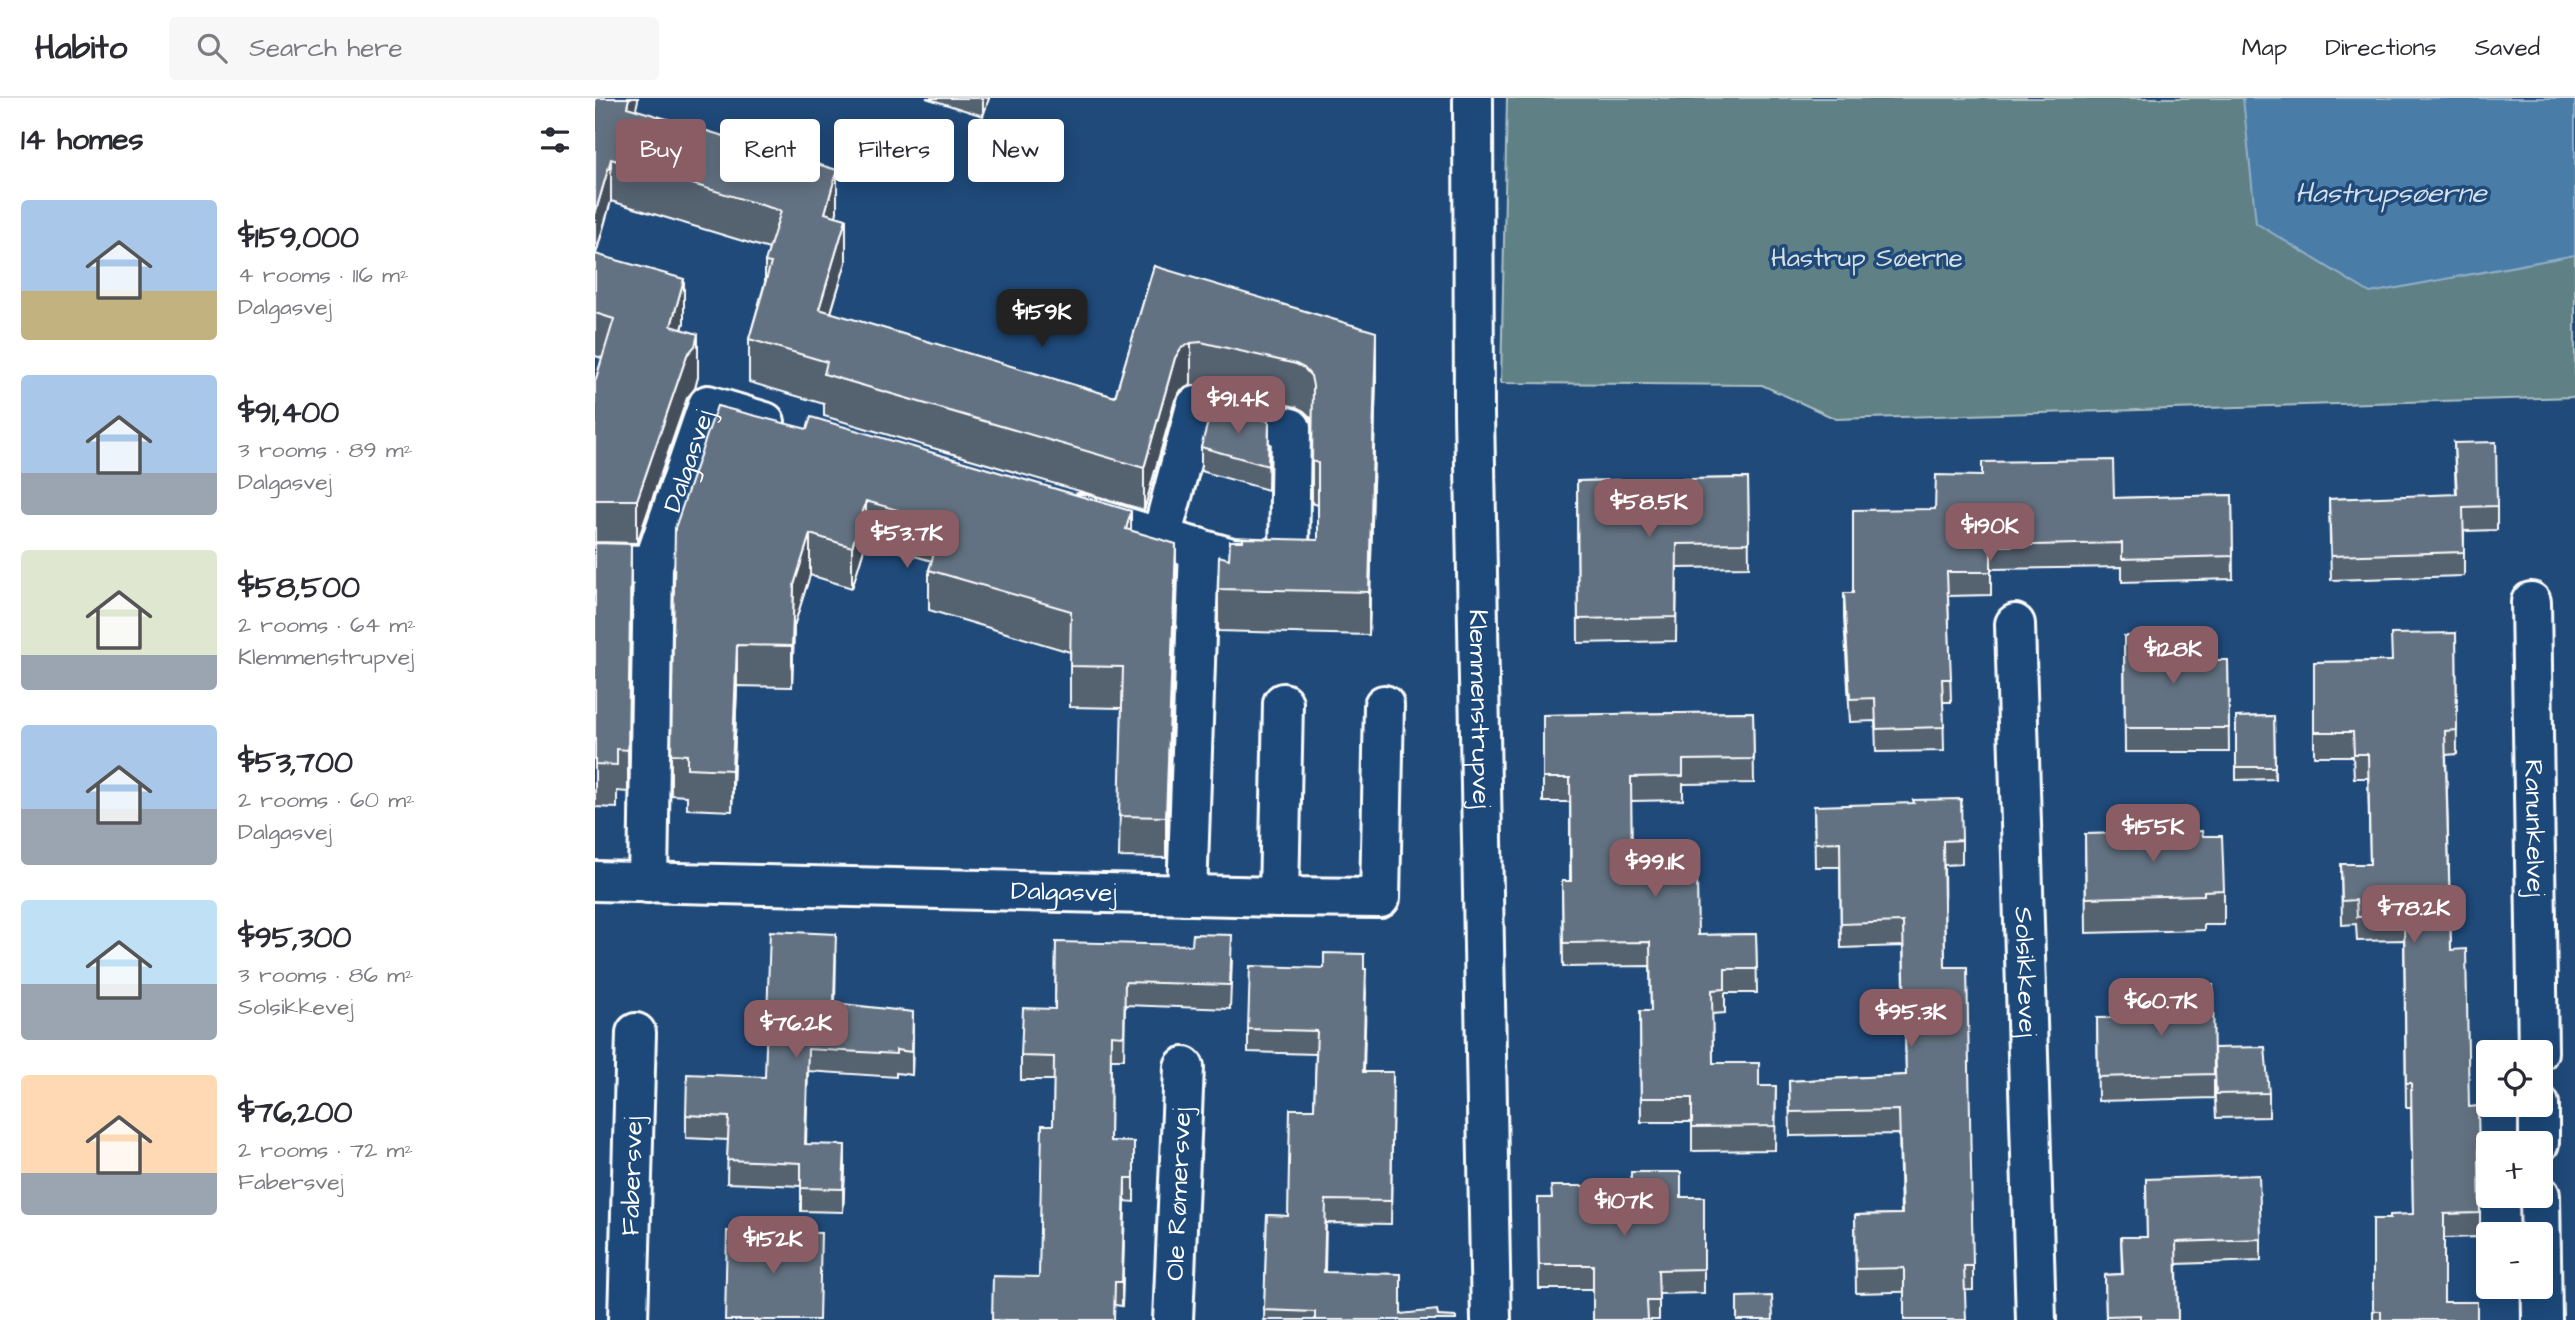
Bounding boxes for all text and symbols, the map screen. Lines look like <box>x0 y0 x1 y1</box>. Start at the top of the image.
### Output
search box <box>169 17 659 80</box>
text: Habito <box>35 25 127 71</box>
icon: search <box>193 29 231 67</box>
text: Search here <box>249 30 403 66</box>
text: Map <box>2242 31 2287 65</box>
text: Directions <box>2325 31 2437 65</box>
text: Saved <box>2475 31 2540 65</box>
text: 14 homes <box>21 119 144 161</box>
chip: Buy <box>616 119 706 182</box>
chip: Rent <box>720 119 820 182</box>
chip: Filters <box>834 119 954 182</box>
chip: New <box>968 119 1064 182</box>
icon: filters <box>536 121 574 159</box>
water label: Hastrupsøerne <box>2295 174 2489 213</box>
text: $159,000 <box>238 217 359 259</box>
icon: home <box>77 228 161 312</box>
park label: Hastrup Søerne <box>1771 240 1963 276</box>
text: 4 rooms · 116 m² <box>238 259 409 291</box>
pin: $159K <box>993 289 1091 349</box>
text: Dalgasvej <box>238 291 332 323</box>
text: $159K <box>1012 296 1072 328</box>
pin: $91.4K <box>1181 376 1295 436</box>
text: $91.4K <box>1207 383 1269 415</box>
text: $91,400 <box>238 392 339 434</box>
icon: home <box>77 403 161 487</box>
street label: Dalgasvej <box>654 405 723 517</box>
text: 3 rooms · 89 m² <box>238 434 412 466</box>
text: Dalgasvej <box>238 466 332 498</box>
pin: $58.5K <box>1592 480 1706 539</box>
text: $58.5K <box>1610 486 1688 518</box>
pin: $190K <box>1941 504 2039 563</box>
pin: $53.7K <box>850 510 964 570</box>
text: $190K <box>1961 510 2019 542</box>
text: $53.7K <box>871 517 943 549</box>
text: $58,500 <box>238 567 360 609</box>
icon: home <box>77 578 161 662</box>
text: 2 rooms · 64 m² <box>238 609 416 641</box>
street label: Klemmenstrupvej <box>1460 609 1499 809</box>
pin: $128K <box>2124 626 2222 686</box>
text: $128K <box>2144 633 2202 665</box>
text: Klemmenstrupvej <box>238 641 414 673</box>
text: $53,700 <box>238 742 353 784</box>
icon: home <box>77 753 161 837</box>
street label: Ranunkelvej <box>2515 759 2554 897</box>
text: 2 rooms · 60 m² <box>238 784 415 816</box>
pin: $155K <box>2104 804 2202 864</box>
text: $155K <box>2122 811 2184 843</box>
text: Dalgasvej <box>238 816 332 848</box>
pin: $99.1K <box>1598 840 1712 899</box>
text: $99.1K <box>1625 846 1685 878</box>
street label: Dalgasvej <box>1010 873 1118 912</box>
pin: $78.2K <box>2357 886 2471 945</box>
text: $78.2K <box>2378 892 2450 924</box>
street label: Solsikkevej <box>2006 906 2045 1038</box>
text: $95,300 <box>238 917 351 959</box>
icon: home <box>77 928 161 1012</box>
text: 3 rooms · 86 m² <box>238 959 414 991</box>
pin: $60.7K <box>2104 978 2218 1038</box>
text: $60.7K <box>2124 985 2198 1017</box>
pin: $95.3K <box>1854 990 1968 1049</box>
text: Solsikkevej <box>238 991 354 1023</box>
text: $95.3K <box>1875 996 1947 1028</box>
pin: $76.2K <box>739 1000 853 1060</box>
text: $76.2K <box>760 1007 832 1039</box>
map controls <box>2476 1040 2553 1299</box>
button: locate <box>2476 1040 2553 1117</box>
text: $76,200 <box>238 1092 352 1134</box>
icon: home <box>77 1103 161 1187</box>
street label: Ole Rømersvej <box>1157 1106 1200 1281</box>
street label: Fabersvej <box>612 1115 652 1236</box>
button: + <box>2476 1131 2553 1208</box>
text: 2 rooms · 72 m² <box>238 1134 413 1166</box>
text: Fabersvej <box>238 1166 344 1198</box>
pin: $107K <box>1575 1178 1673 1238</box>
text: $107K <box>1595 1185 1653 1217</box>
pin: $152K <box>724 1216 822 1276</box>
button: − <box>2476 1222 2553 1299</box>
text: $152K <box>743 1223 803 1255</box>

